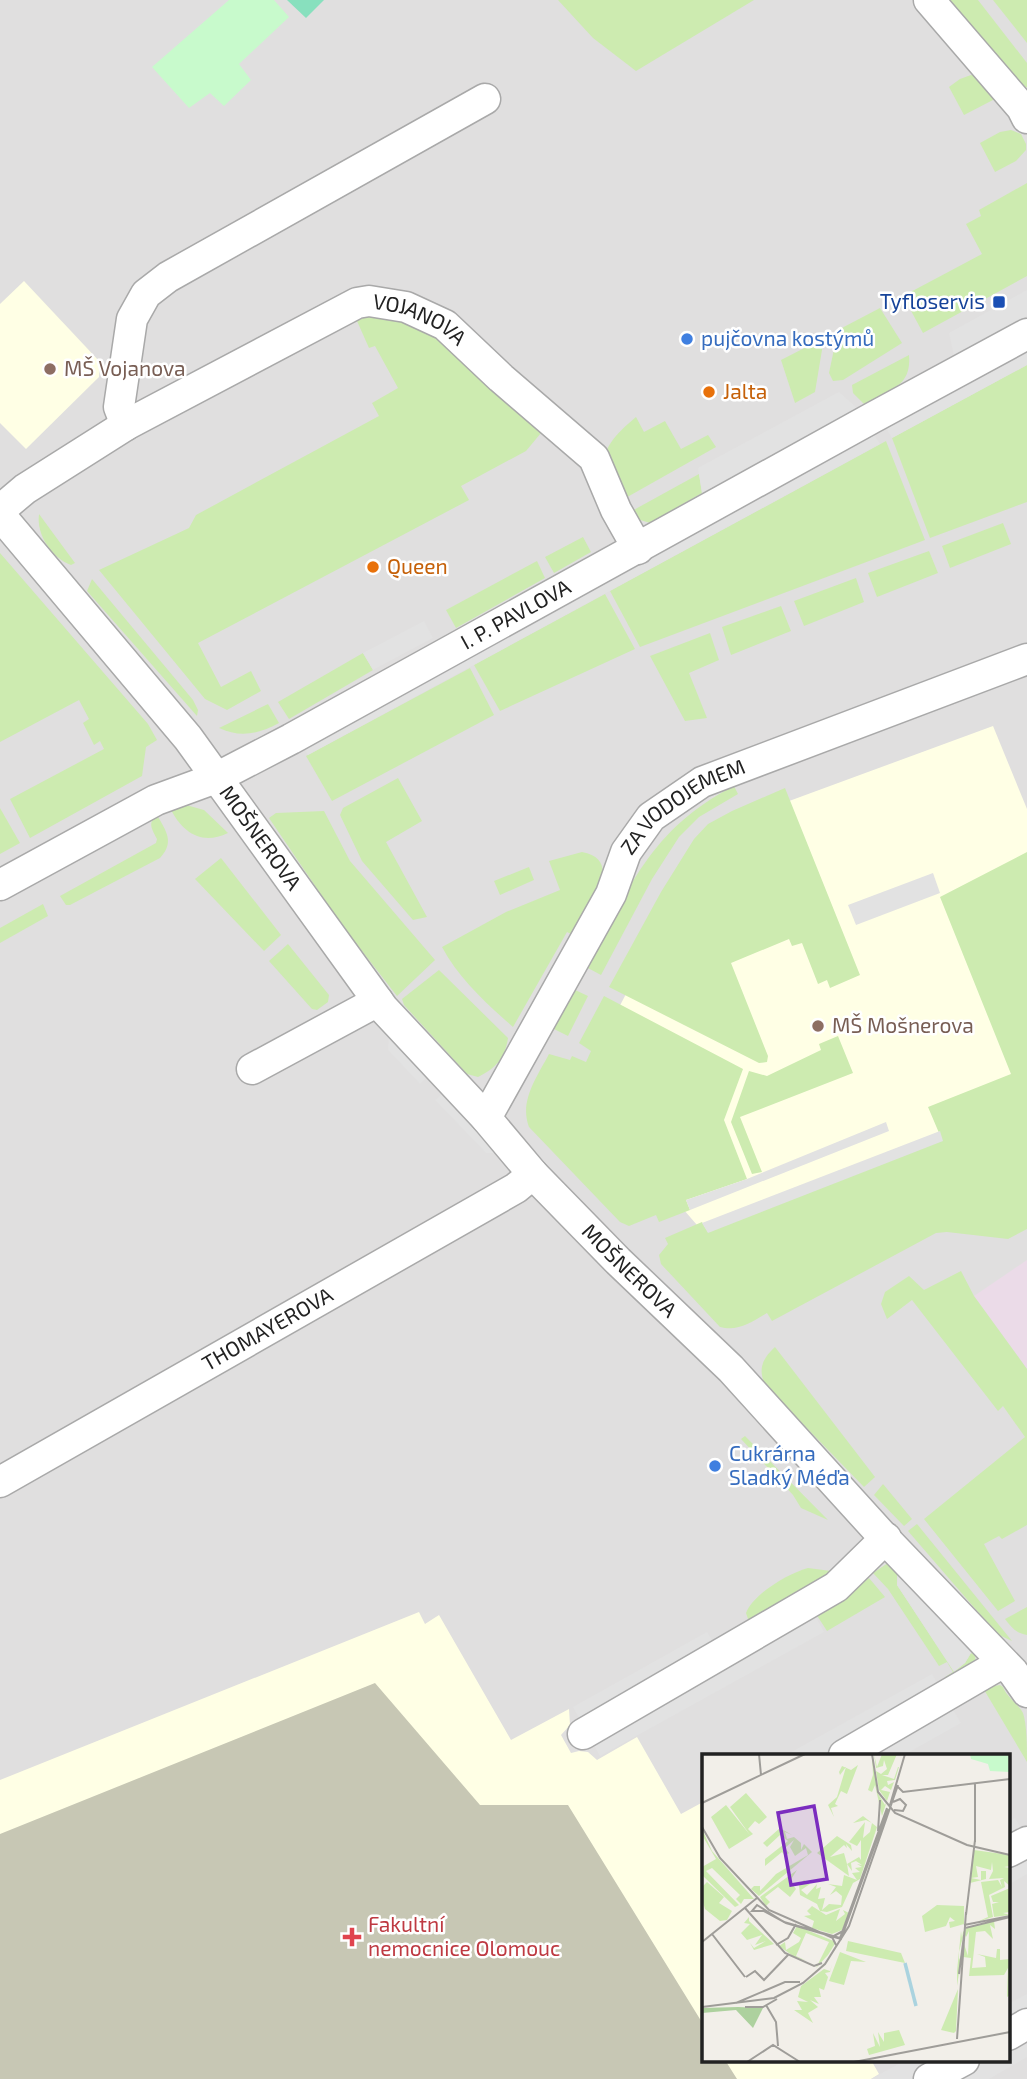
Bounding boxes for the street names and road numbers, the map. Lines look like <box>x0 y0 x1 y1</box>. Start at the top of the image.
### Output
street label: VOJANOVA <box>371 288 472 350</box>
street label: I. P. PAVLOVA <box>456 573 574 654</box>
street label: ZA VODOJEMEM <box>614 753 748 859</box>
street label: MOŠNEROVA <box>215 780 308 894</box>
street label: MOŠNEROVA <box>578 1218 683 1322</box>
street label: THOMAYEROVA <box>197 1281 337 1375</box>

